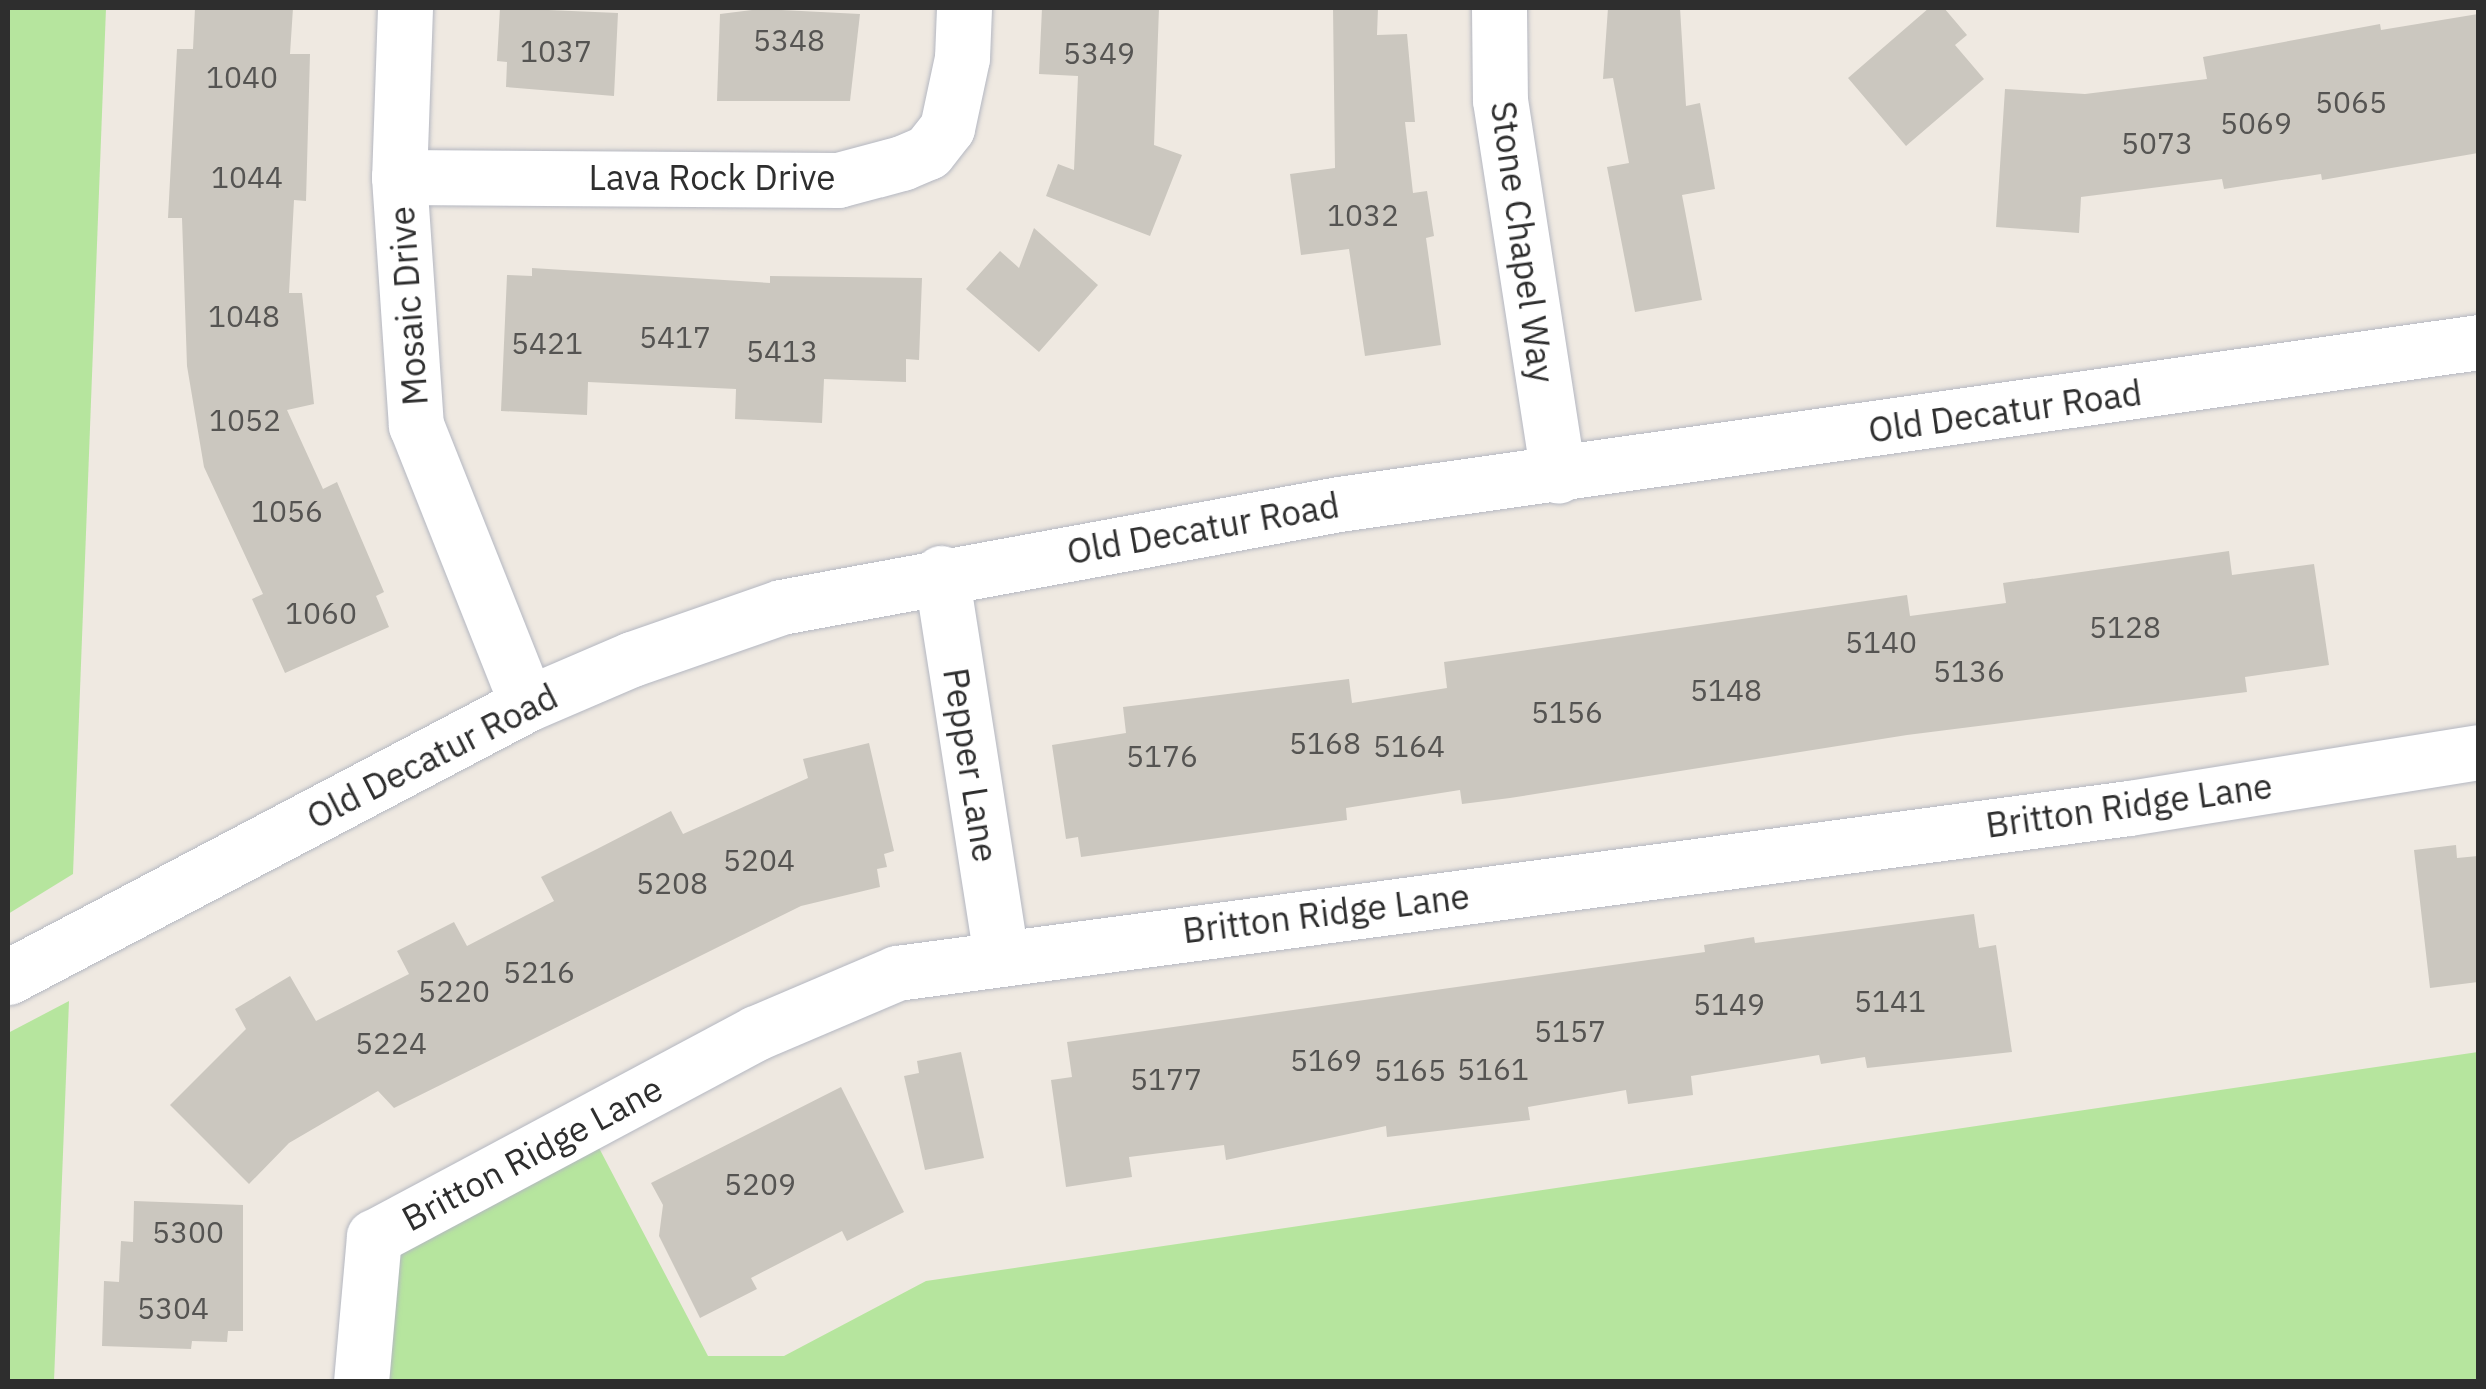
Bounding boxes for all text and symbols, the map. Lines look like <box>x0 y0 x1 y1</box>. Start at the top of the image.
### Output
house number: 5348 <box>753 22 825 58</box>
house number: 1037 <box>520 33 592 69</box>
house number: 5349 <box>1063 35 1135 71</box>
house number: 1040 <box>206 59 278 95</box>
house number: 5065 <box>2315 84 2387 120</box>
street label: Stone Chapel Way <box>1482 99 1564 385</box>
house number: 5069 <box>2220 105 2292 141</box>
house number: 5073 <box>2121 125 2193 161</box>
street label: Lava Rock Drive <box>589 156 835 198</box>
house number: 1044 <box>211 159 283 195</box>
house number: 1032 <box>1327 197 1399 233</box>
street label: Mosaic Drive <box>380 205 436 407</box>
house number: 1048 <box>208 298 280 334</box>
house number: 5417 <box>639 319 711 355</box>
house number: 5421 <box>511 325 583 361</box>
house number: 5413 <box>746 333 818 369</box>
street label: Old Decatur Road <box>1866 371 2144 451</box>
house number: 1052 <box>209 402 281 438</box>
street label: Old Decatur Road <box>1064 483 1342 573</box>
house number: 1056 <box>251 493 323 529</box>
house number: 1060 <box>285 595 357 631</box>
house number: 5128 <box>2089 609 2161 645</box>
house number: 5140 <box>1845 624 1917 660</box>
house number: 5136 <box>1933 653 2005 689</box>
street label: Pepper Lane <box>935 665 1007 865</box>
house number: 5148 <box>1690 672 1762 708</box>
street label: Old Decatur Road <box>300 675 564 837</box>
house number: 5156 <box>1531 694 1603 730</box>
house number: 5168 <box>1289 725 1361 761</box>
house number: 5164 <box>1373 728 1445 764</box>
house number: 5176 <box>1126 738 1198 774</box>
street label: Britton Ridge Lane <box>1983 764 2275 846</box>
house number: 5204 <box>723 842 795 878</box>
house number: 5208 <box>636 865 708 901</box>
street label: Britton Ridge Lane <box>1180 875 1472 951</box>
house number: 5216 <box>503 954 575 990</box>
house number: 5220 <box>418 973 490 1009</box>
house number: 5141 <box>1854 983 1926 1019</box>
house number: 5149 <box>1693 986 1765 1022</box>
house number: 5157 <box>1534 1013 1606 1049</box>
house number: 5224 <box>355 1025 427 1061</box>
house number: 5169 <box>1290 1042 1362 1078</box>
house number: 5161 <box>1457 1051 1529 1087</box>
house number: 5165 <box>1374 1052 1446 1088</box>
house number: 5177 <box>1130 1061 1202 1097</box>
street label: Britton Ridge Lane <box>395 1067 669 1239</box>
house number: 5209 <box>724 1166 796 1202</box>
house number: 5300 <box>152 1214 224 1250</box>
house number: 5304 <box>137 1290 209 1326</box>

